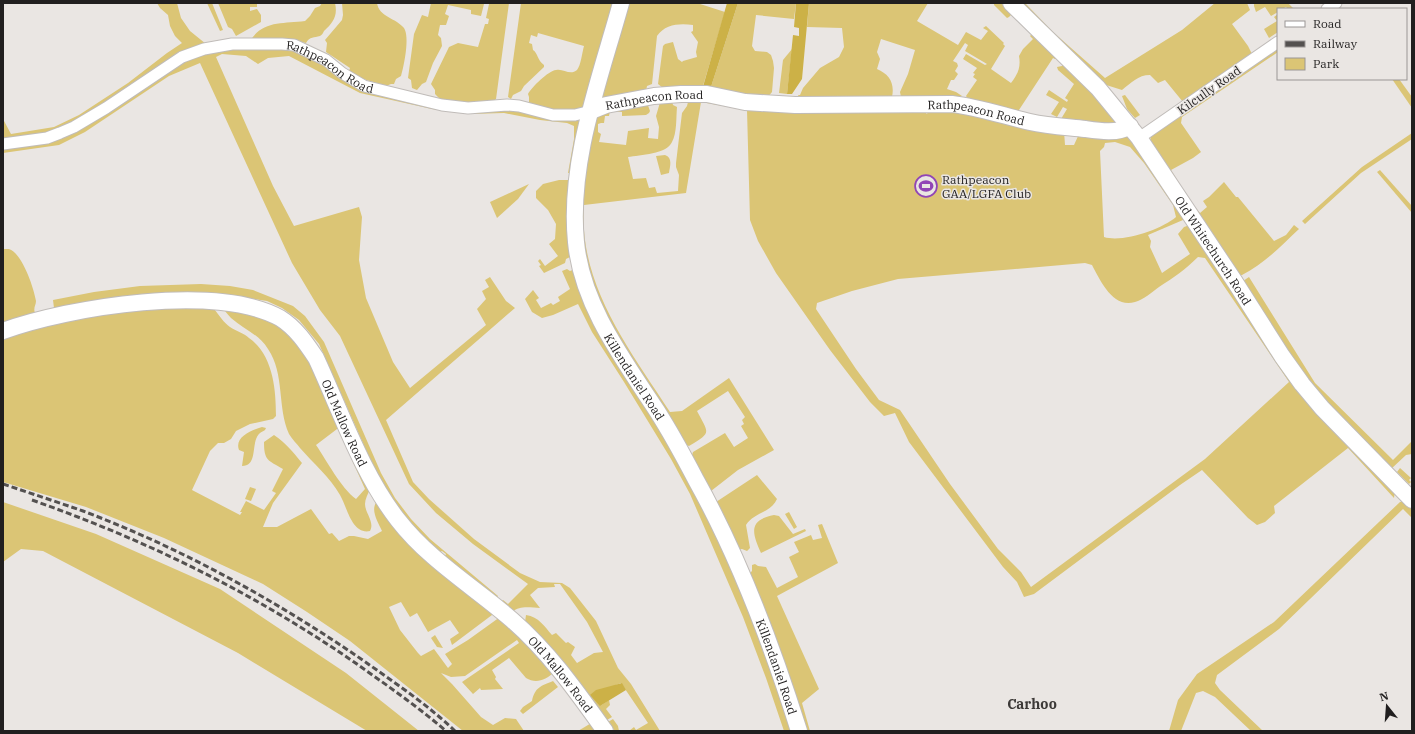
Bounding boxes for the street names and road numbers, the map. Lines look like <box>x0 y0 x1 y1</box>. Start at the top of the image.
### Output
street label: Rathpeacon Road <box>286 37 375 96</box>
street label: Kilcully Road <box>1174 62 1244 118</box>
street label: Rathpeacon Road <box>604 86 703 112</box>
street label: Rathpeacon Road <box>928 96 1026 128</box>
street label: Old Whitechurch Road <box>1172 193 1255 307</box>
street label: Killendaniel Road <box>601 330 668 423</box>
street label: Old Mallow Road <box>319 377 371 469</box>
street label: Killendaniel Road <box>753 616 801 716</box>
street label: Old Mallow Road <box>526 633 596 715</box>

